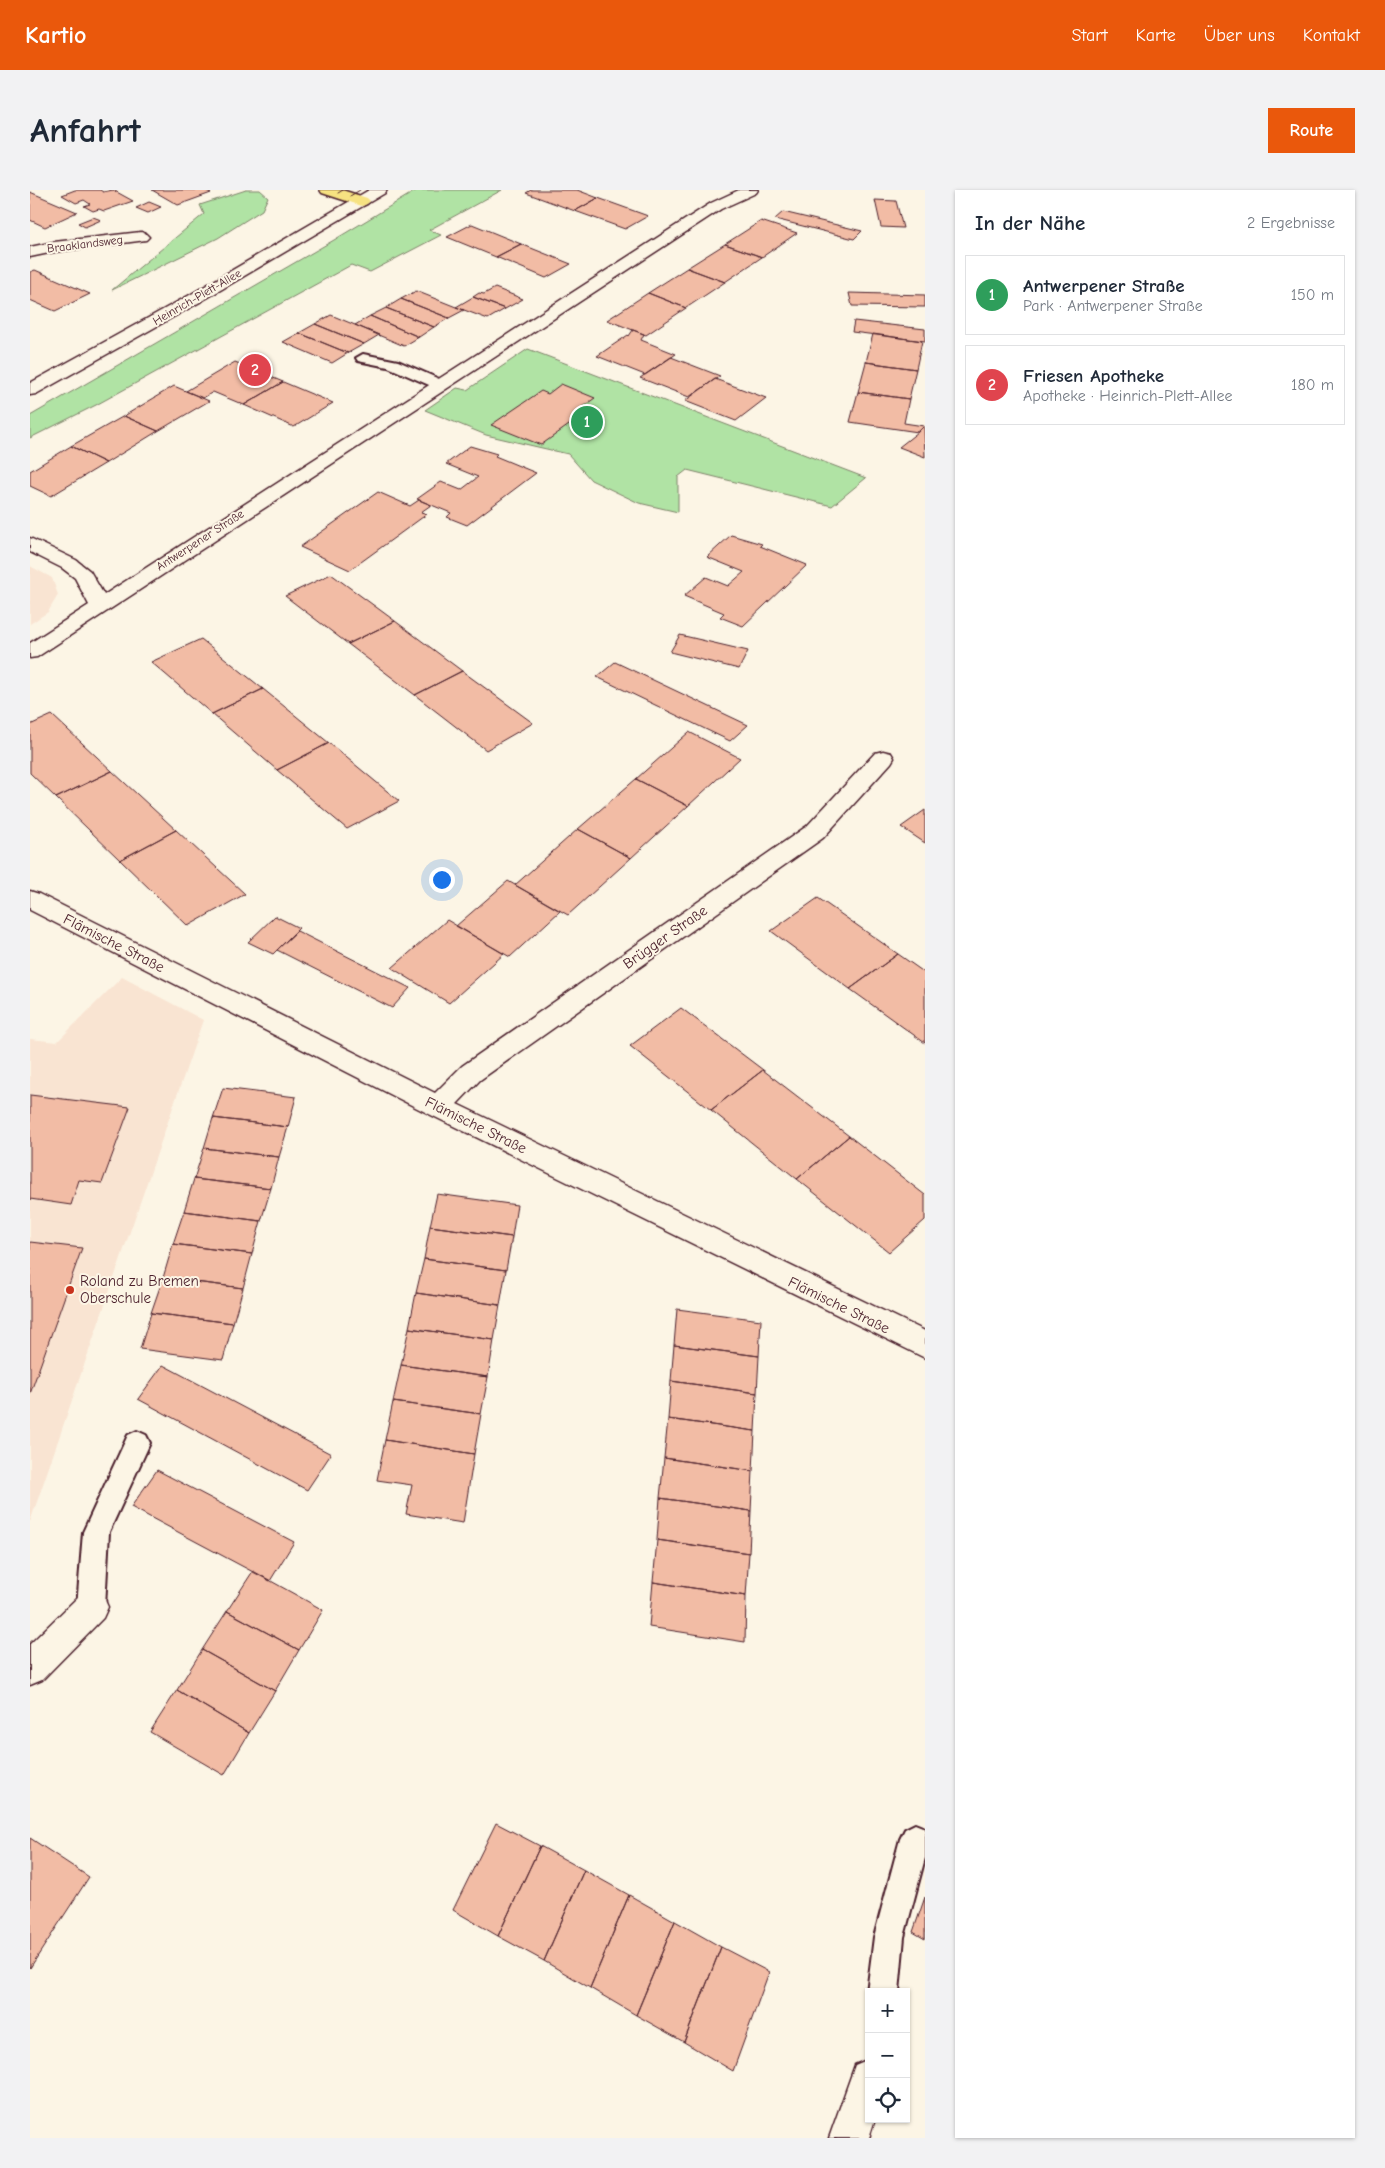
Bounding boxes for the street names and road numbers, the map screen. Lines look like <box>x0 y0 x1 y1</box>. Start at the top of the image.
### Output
street label: Braaklandsweg <box>46 232 124 256</box>
street label: Heinrich-Plett-Allee <box>150 266 244 328</box>
street label: Antwerpener Straße <box>154 506 246 574</box>
street label: Brügger Straße <box>619 901 711 973</box>
street label: Flämische Straße <box>61 910 168 976</box>
street label: Flämische Straße <box>422 1093 530 1158</box>
street label: Flämische Straße <box>785 1273 893 1338</box>

